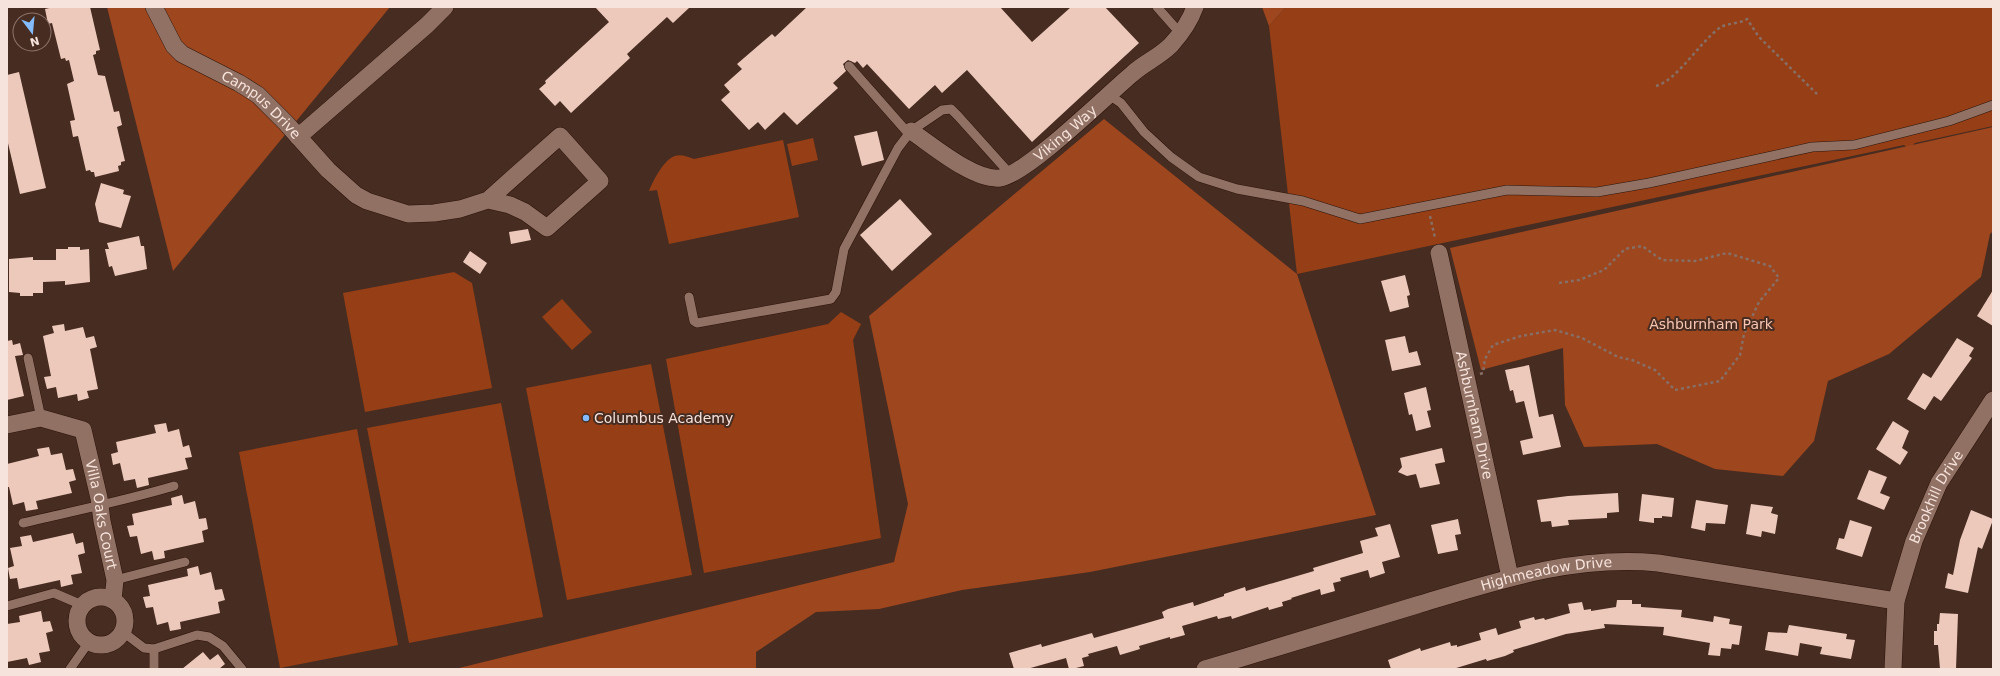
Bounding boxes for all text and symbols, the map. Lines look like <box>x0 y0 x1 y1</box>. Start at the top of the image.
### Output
north arrow <box>12 12 52 52</box>
text: N <box>28 34 41 49</box>
street label: Campus Drive <box>219 67 304 142</box>
street label: Viking Way <box>1031 102 1100 164</box>
park label: Ashburnham Park <box>1649 316 1774 332</box>
street label: Ashburnham Drive <box>1453 350 1496 481</box>
place label: Columbus Academy <box>594 410 733 426</box>
marker: Columbus Academy <box>581 413 591 423</box>
street label: Brookhill Drive <box>1906 447 1966 546</box>
street label: Villa Oaks Court <box>82 458 121 572</box>
street label: Highmeadow Drive <box>1479 554 1612 594</box>

